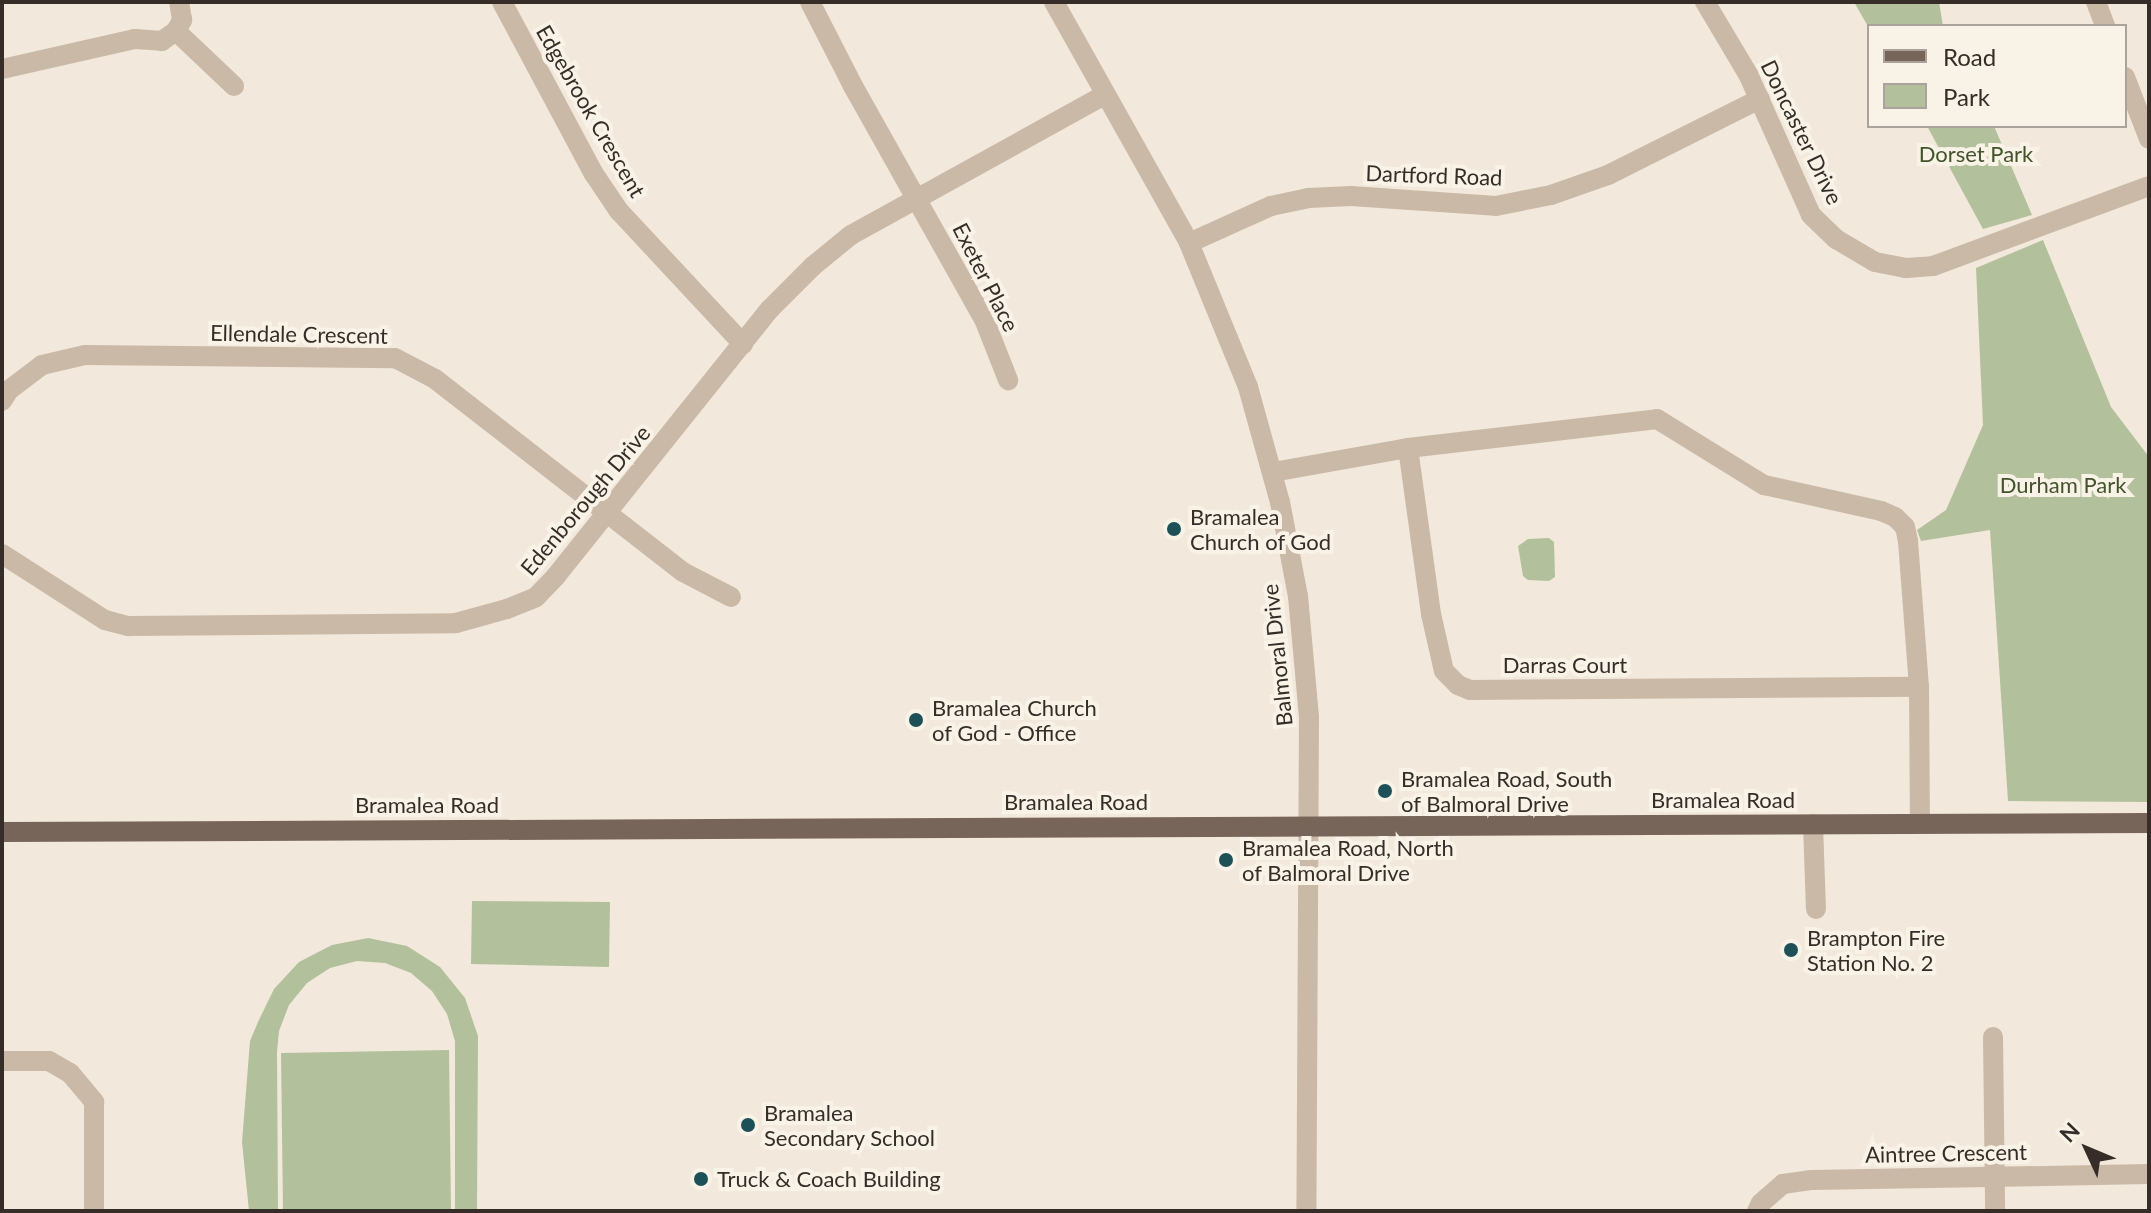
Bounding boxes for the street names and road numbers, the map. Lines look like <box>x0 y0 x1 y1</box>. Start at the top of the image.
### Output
street label: Edgebrook Crescent <box>531 20 651 202</box>
street label: Doncaster Drive <box>1756 55 1848 209</box>
street label: Dartford Road <box>1365 159 1503 191</box>
street label: Exeter Place <box>947 218 1025 336</box>
street label: Ellendale Crescent <box>210 319 388 349</box>
street label: Edenborough Drive <box>515 420 655 580</box>
street label: Balmoral Drive <box>1256 583 1298 727</box>
street label: Darras Court <box>1503 652 1627 678</box>
street label: Bramalea Road <box>1651 787 1795 813</box>
street label: Bramalea Road <box>1004 789 1148 815</box>
street label: Bramalea Road <box>355 792 499 818</box>
street label: Aintree Crescent <box>1865 1138 2027 1168</box>

